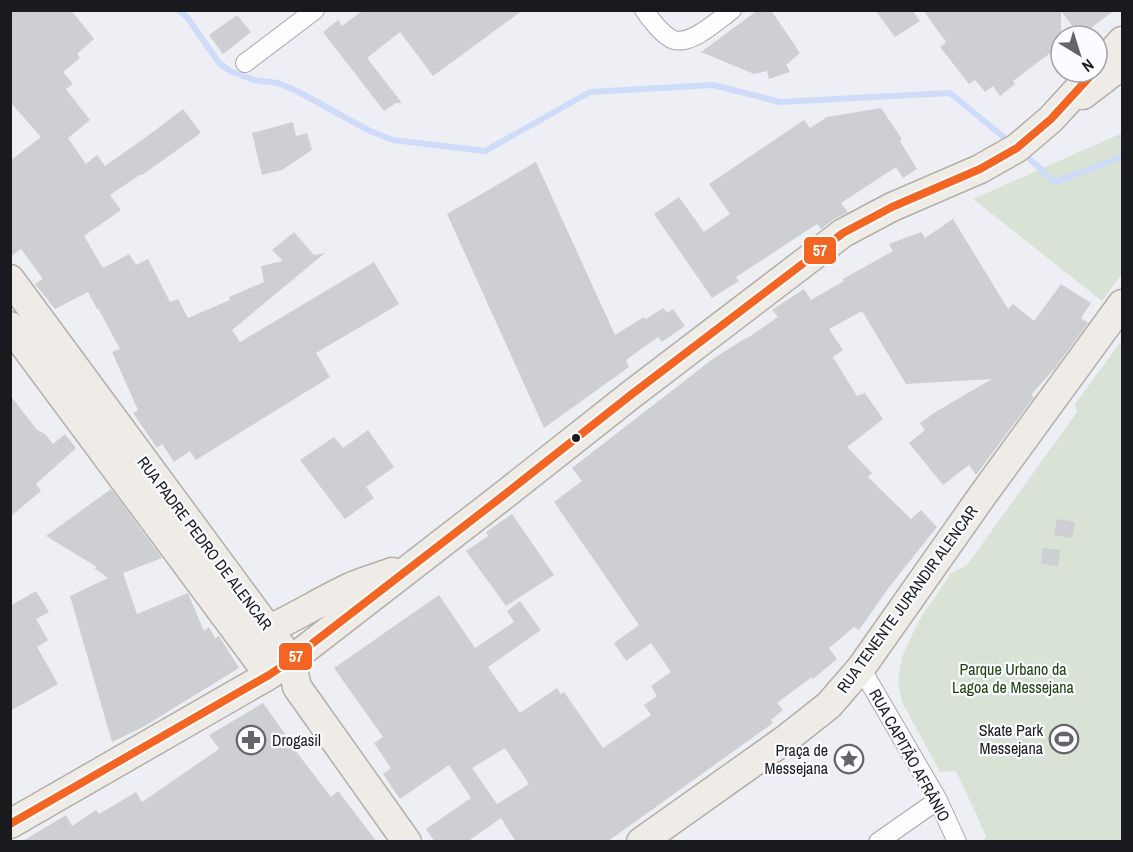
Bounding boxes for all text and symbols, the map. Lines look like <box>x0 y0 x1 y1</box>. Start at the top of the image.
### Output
north arrow <box>1049 24 1109 84</box>
text: N <box>1078 54 1099 77</box>
line badge: 57 <box>803 236 837 265</box>
text: 57 <box>813 239 827 261</box>
unlabelled marker <box>570 432 582 444</box>
street label: RUA PADRE PEDRO DE ALENCAR <box>132 452 278 635</box>
street label: RUA TENENTE JURANDIR ALENCAR <box>832 500 983 697</box>
line badge: 57 <box>278 642 313 671</box>
text: 57 <box>289 645 303 667</box>
park label: Parque Urbano da Lagoa de Messejana <box>952 658 1075 698</box>
street label: RUA CAPITÃO AFRÂNIO <box>864 685 956 825</box>
place label: Skate Park Messejana <box>979 719 1044 759</box>
sports icon: Skate Park Messejana <box>1048 723 1080 755</box>
pharmacy icon: Drogasil <box>235 724 267 756</box>
place label: Drogasil <box>272 729 321 751</box>
place label: Praça de Messejana <box>765 739 829 779</box>
place icon: Praça de Messejana <box>833 743 865 775</box>

